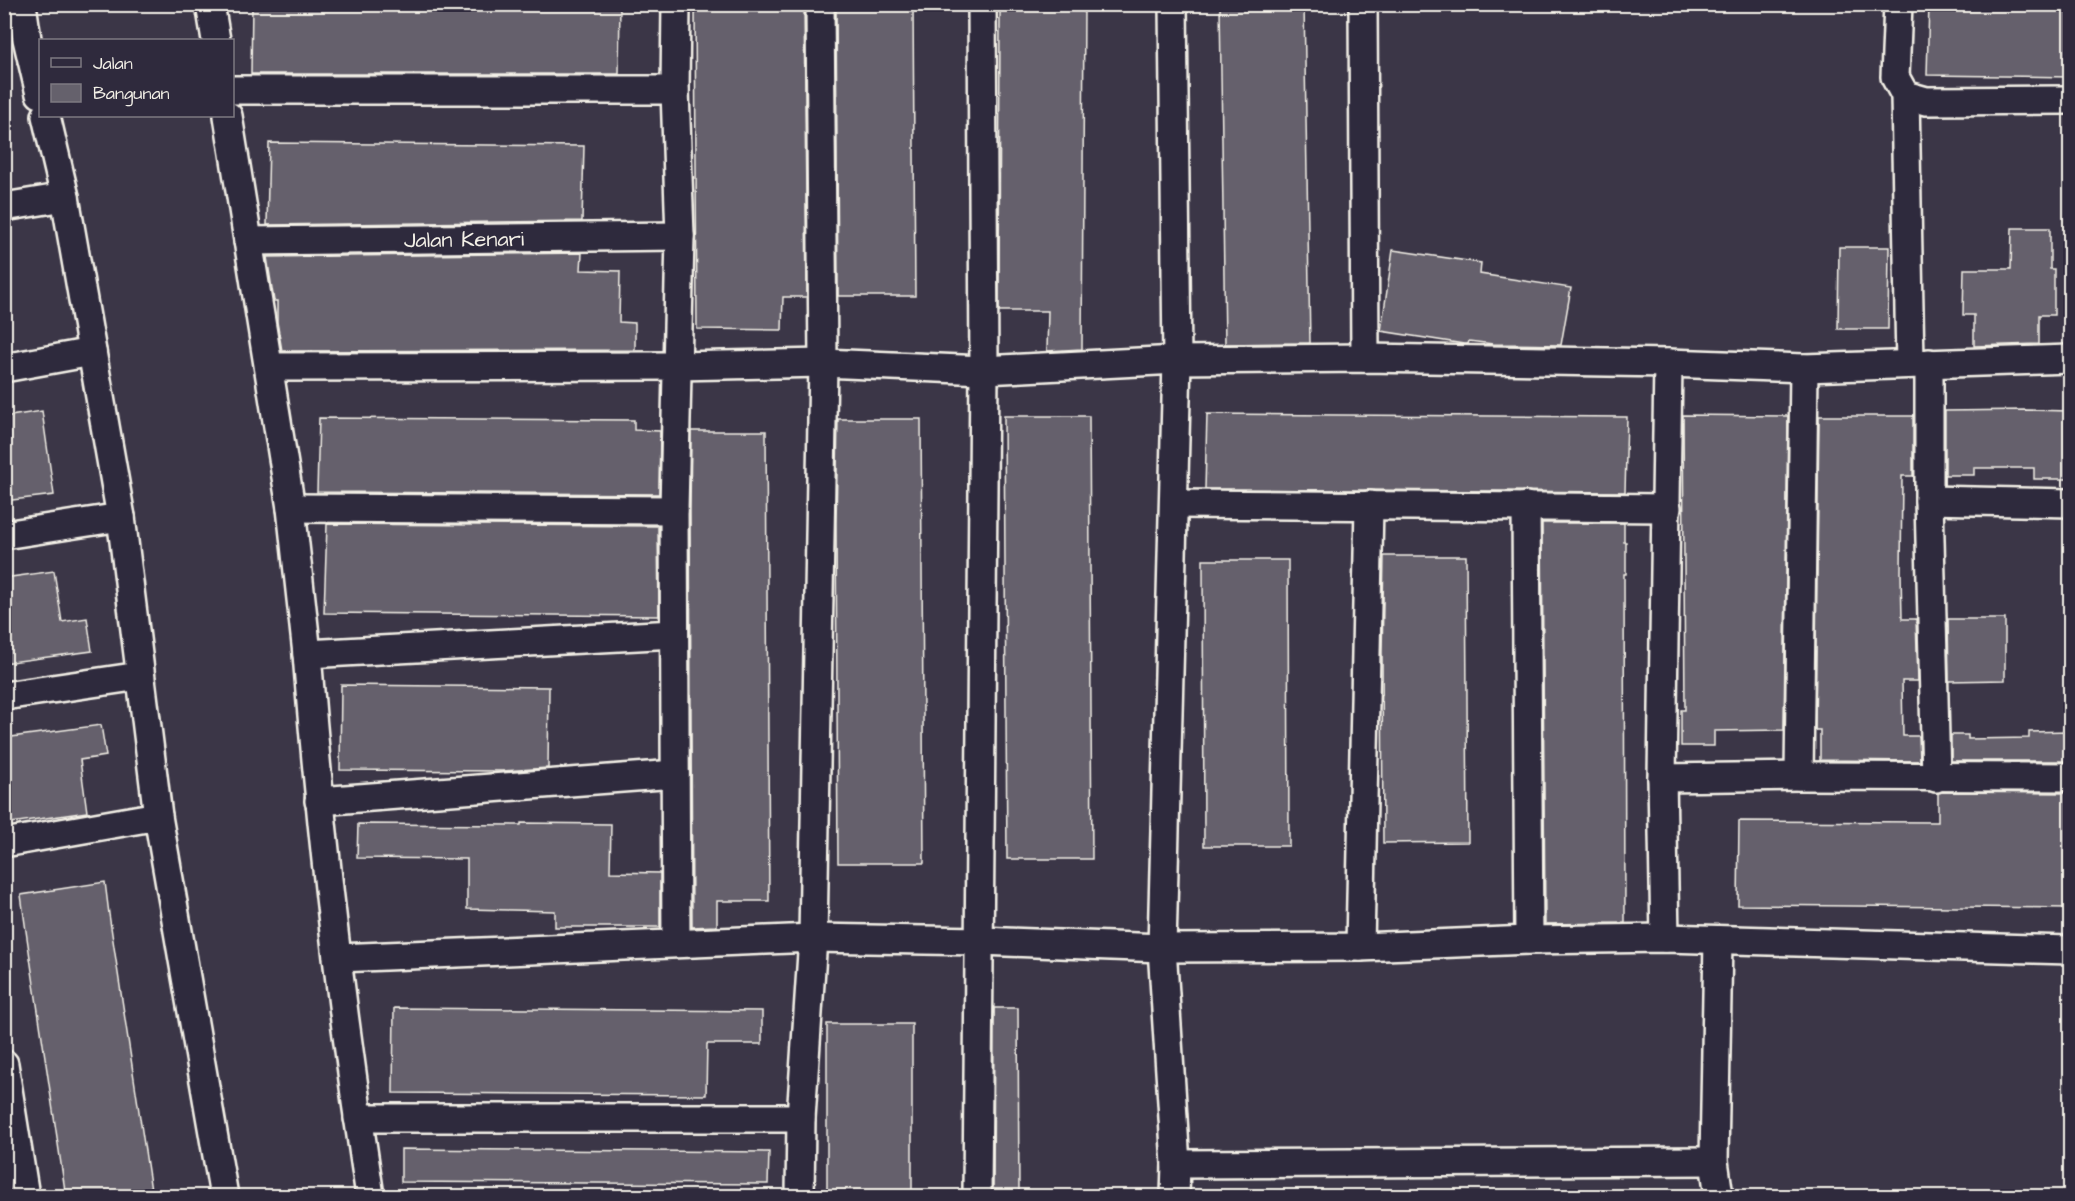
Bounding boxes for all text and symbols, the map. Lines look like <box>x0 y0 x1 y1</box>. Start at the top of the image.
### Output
legend <box>39 39 234 117</box>
text: Jalan <box>93 51 133 76</box>
text: Bangunan <box>93 81 170 107</box>
street label: Jalan Kenari <box>404 224 524 256</box>

